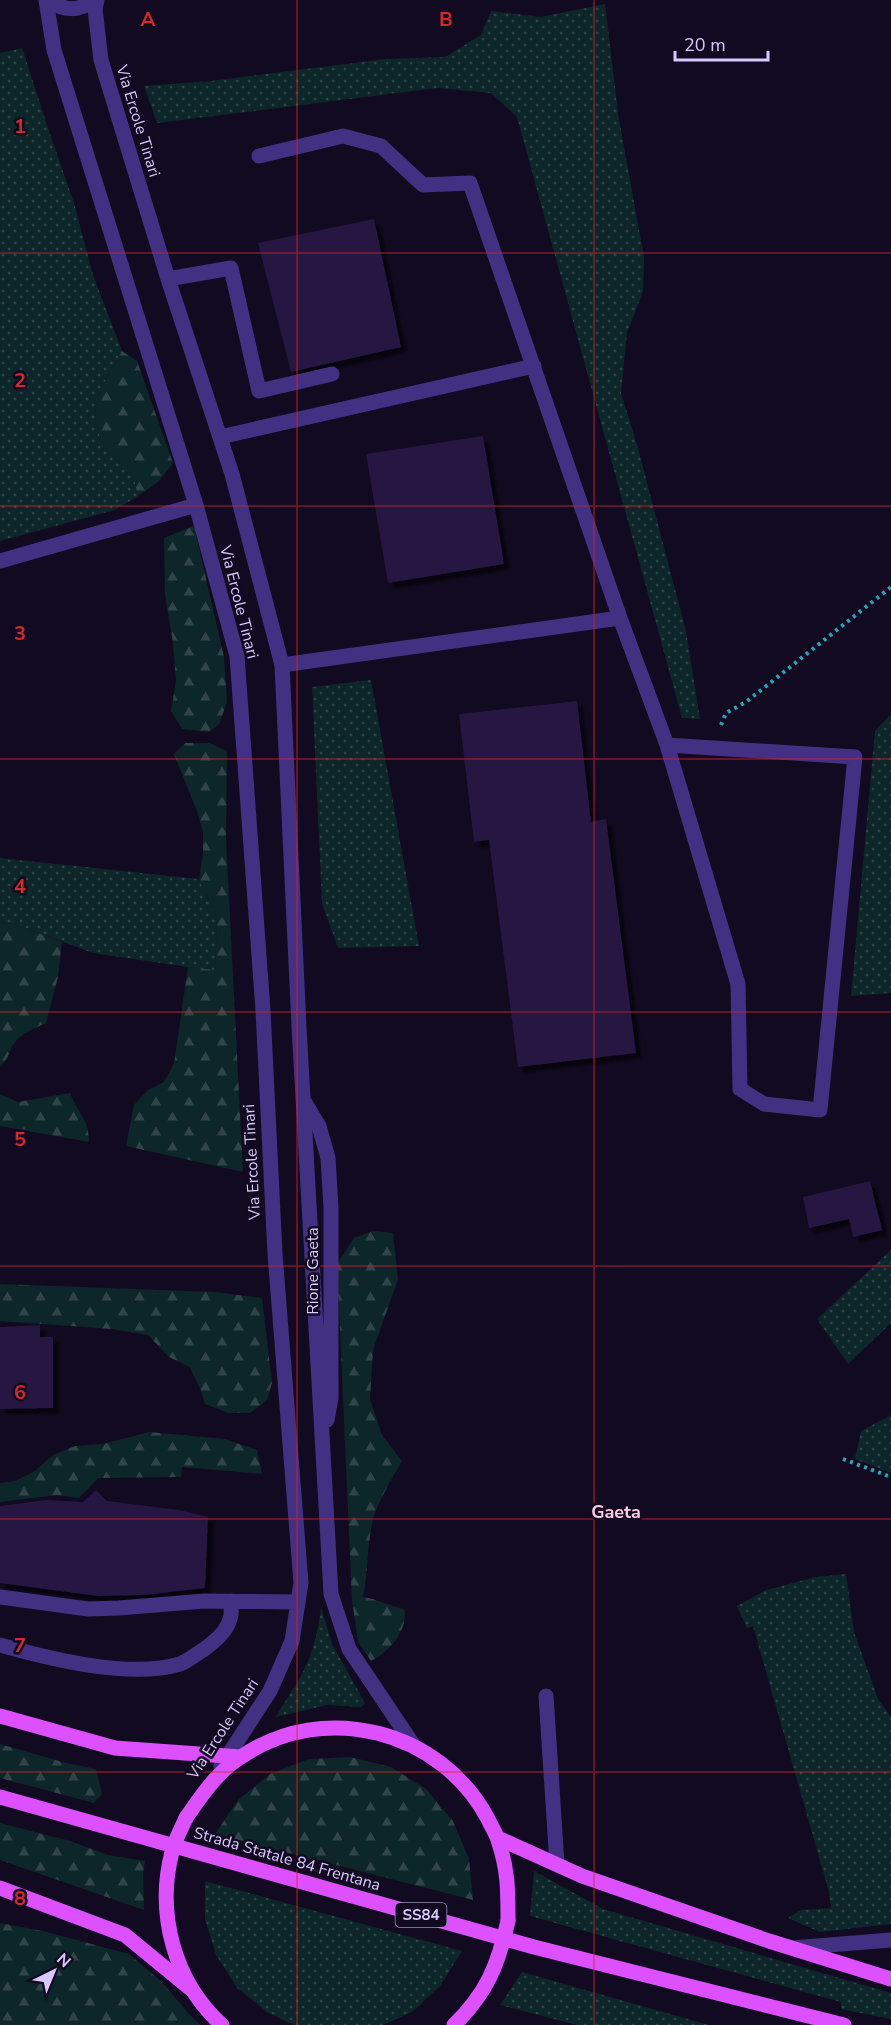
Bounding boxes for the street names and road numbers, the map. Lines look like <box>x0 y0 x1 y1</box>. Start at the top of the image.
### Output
street label: Via Ercole Tinari <box>110 61 165 180</box>
street label: Via Ercole Tinari <box>214 542 264 661</box>
street label: Via Ercole Tinari <box>238 1103 266 1222</box>
street label: Rione Gaeta <box>302 1227 324 1315</box>
street label: Via Ercole Tinari <box>182 1674 264 1784</box>
street label: Strada Statale 84 Frentana <box>191 1822 383 1896</box>
road number: SS84 <box>396 1903 446 1927</box>

